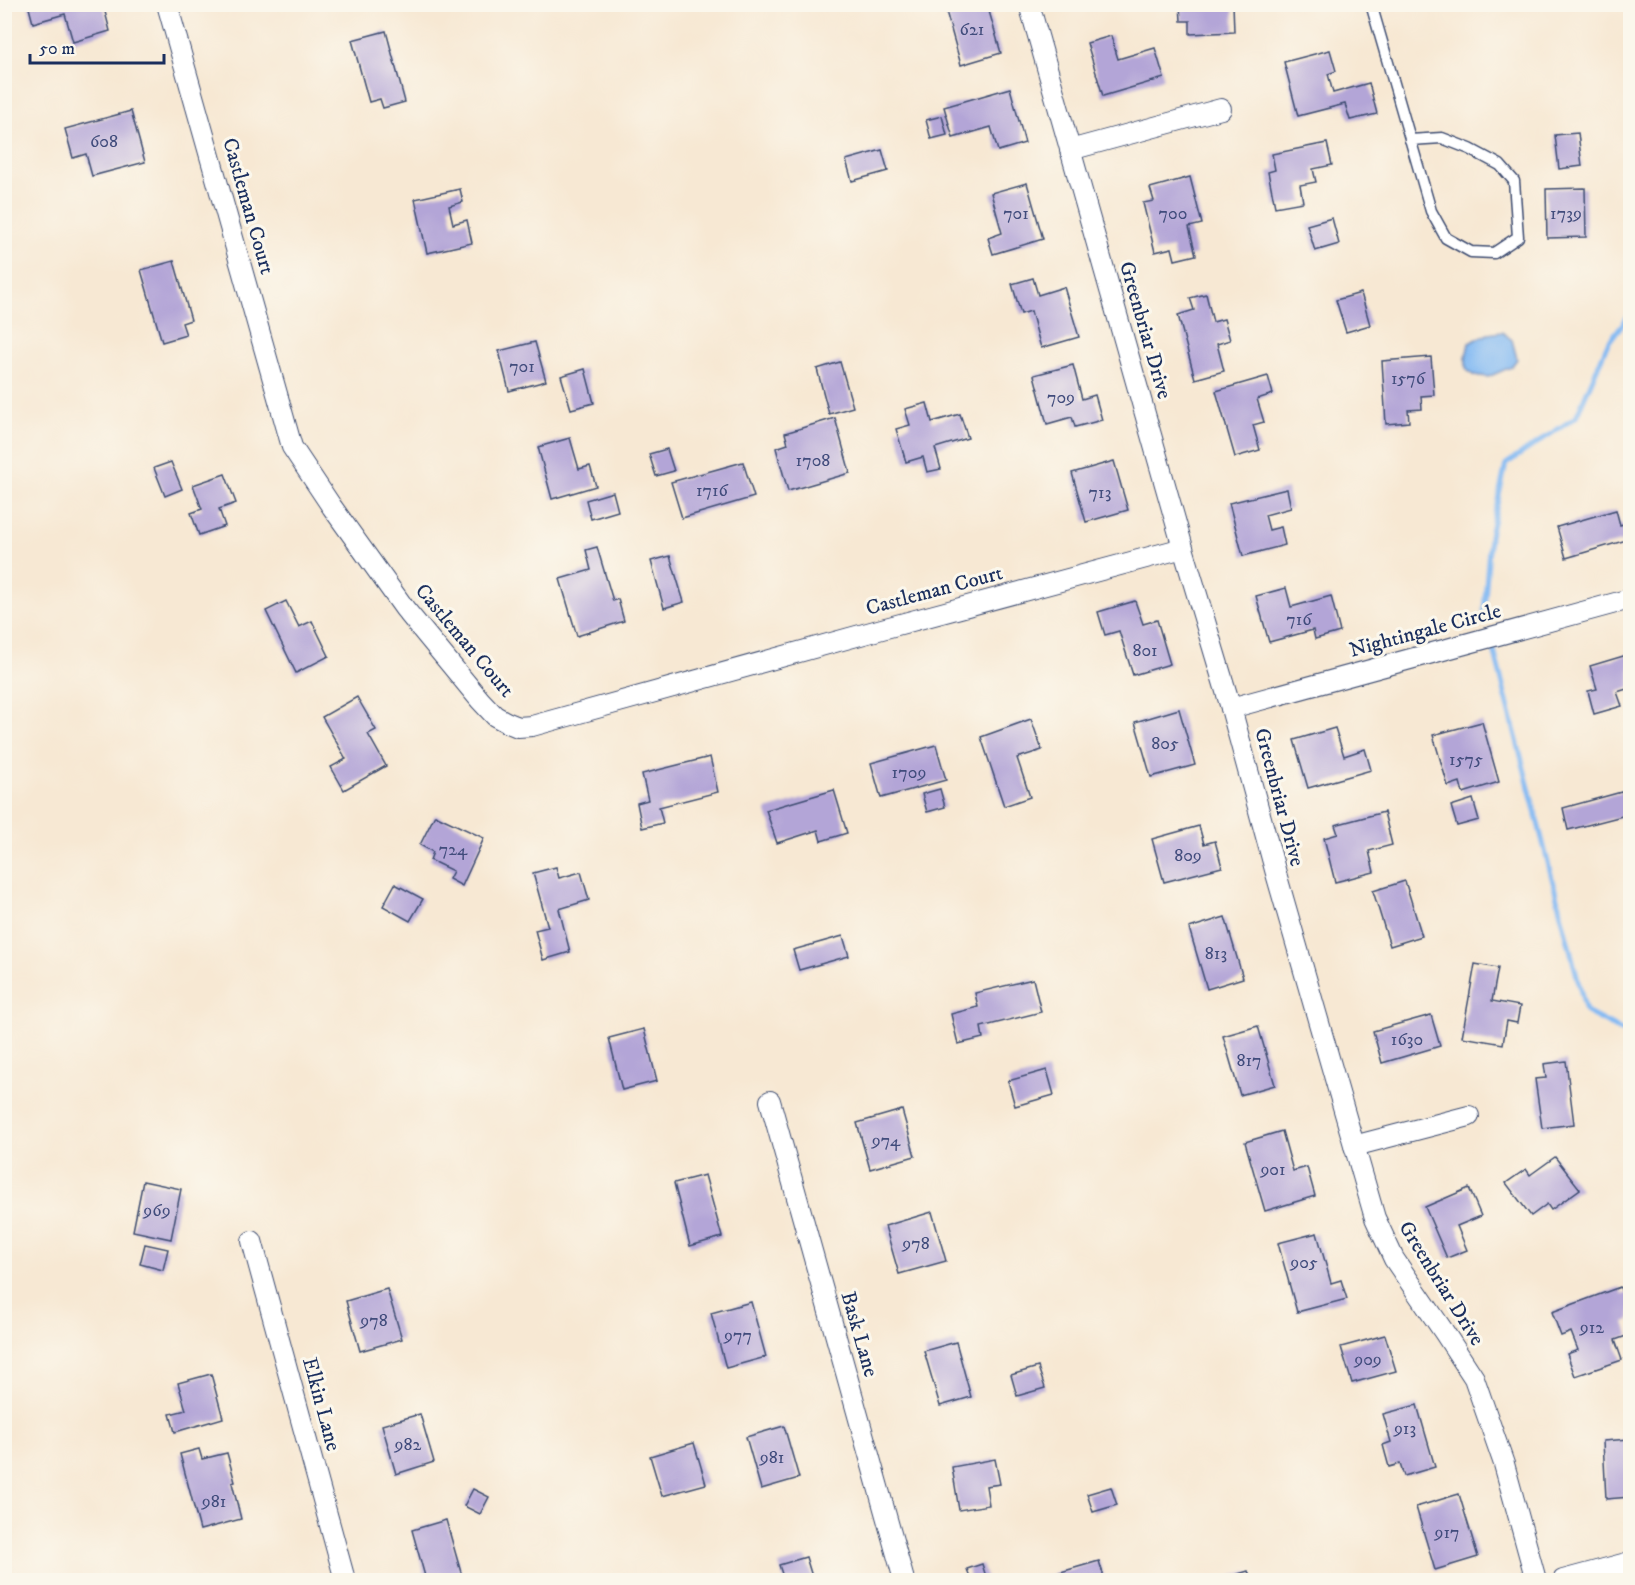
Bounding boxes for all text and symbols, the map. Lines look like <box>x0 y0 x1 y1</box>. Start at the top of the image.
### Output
house number: 621 <box>960 19 984 41</box>
scale bar <box>30 27 164 65</box>
text: 50 m <box>39 38 75 60</box>
house number: 608 <box>90 131 118 153</box>
street label: Castleman Court <box>216 135 280 278</box>
house number: 701 <box>1003 203 1029 225</box>
house number: 700 <box>1159 203 1187 225</box>
house number: 1739 <box>1550 203 1582 225</box>
street label: Greenbriar Drive <box>1113 259 1177 402</box>
house number: 701 <box>509 356 535 378</box>
house number: 1576 <box>1391 368 1426 390</box>
house number: 709 <box>1047 387 1075 409</box>
house number: 1708 <box>796 450 830 472</box>
house number: 1716 <box>696 480 729 502</box>
house number: 713 <box>1089 482 1111 504</box>
street label: Castleman Court <box>863 560 1006 622</box>
street label: Castleman Court <box>409 578 520 703</box>
street label: Nightingale Circle <box>1347 598 1504 664</box>
house number: 716 <box>1286 609 1312 631</box>
house number: 801 <box>1132 640 1158 662</box>
street label: Greenbriar Drive <box>1248 725 1310 869</box>
house number: 805 <box>1151 733 1179 755</box>
house number: 1575 <box>1449 749 1483 771</box>
house number: 1709 <box>892 762 926 784</box>
house number: 724 <box>439 839 468 861</box>
house number: 809 <box>1174 845 1202 867</box>
house number: 813 <box>1205 943 1227 965</box>
house number: 1630 <box>1391 1029 1423 1051</box>
house number: 817 <box>1236 1050 1262 1072</box>
house number: 974 <box>871 1130 901 1152</box>
house number: 901 <box>1259 1159 1286 1181</box>
house number: 969 <box>142 1200 171 1222</box>
street label: Greenbriar Drive <box>1393 1216 1490 1351</box>
house number: 978 <box>901 1233 930 1255</box>
house number: 905 <box>1289 1252 1318 1274</box>
street label: Bask Lane <box>834 1288 884 1380</box>
house number: 978 <box>359 1310 388 1332</box>
house number: 912 <box>1579 1317 1604 1339</box>
house number: 977 <box>723 1325 752 1347</box>
house number: 909 <box>1353 1349 1382 1371</box>
street label: Elkin Lane <box>296 1354 346 1454</box>
house number: 913 <box>1393 1418 1416 1440</box>
house number: 982 <box>394 1434 422 1456</box>
house number: 981 <box>759 1447 784 1469</box>
house number: 981 <box>201 1491 226 1513</box>
house number: 917 <box>1434 1522 1460 1544</box>

